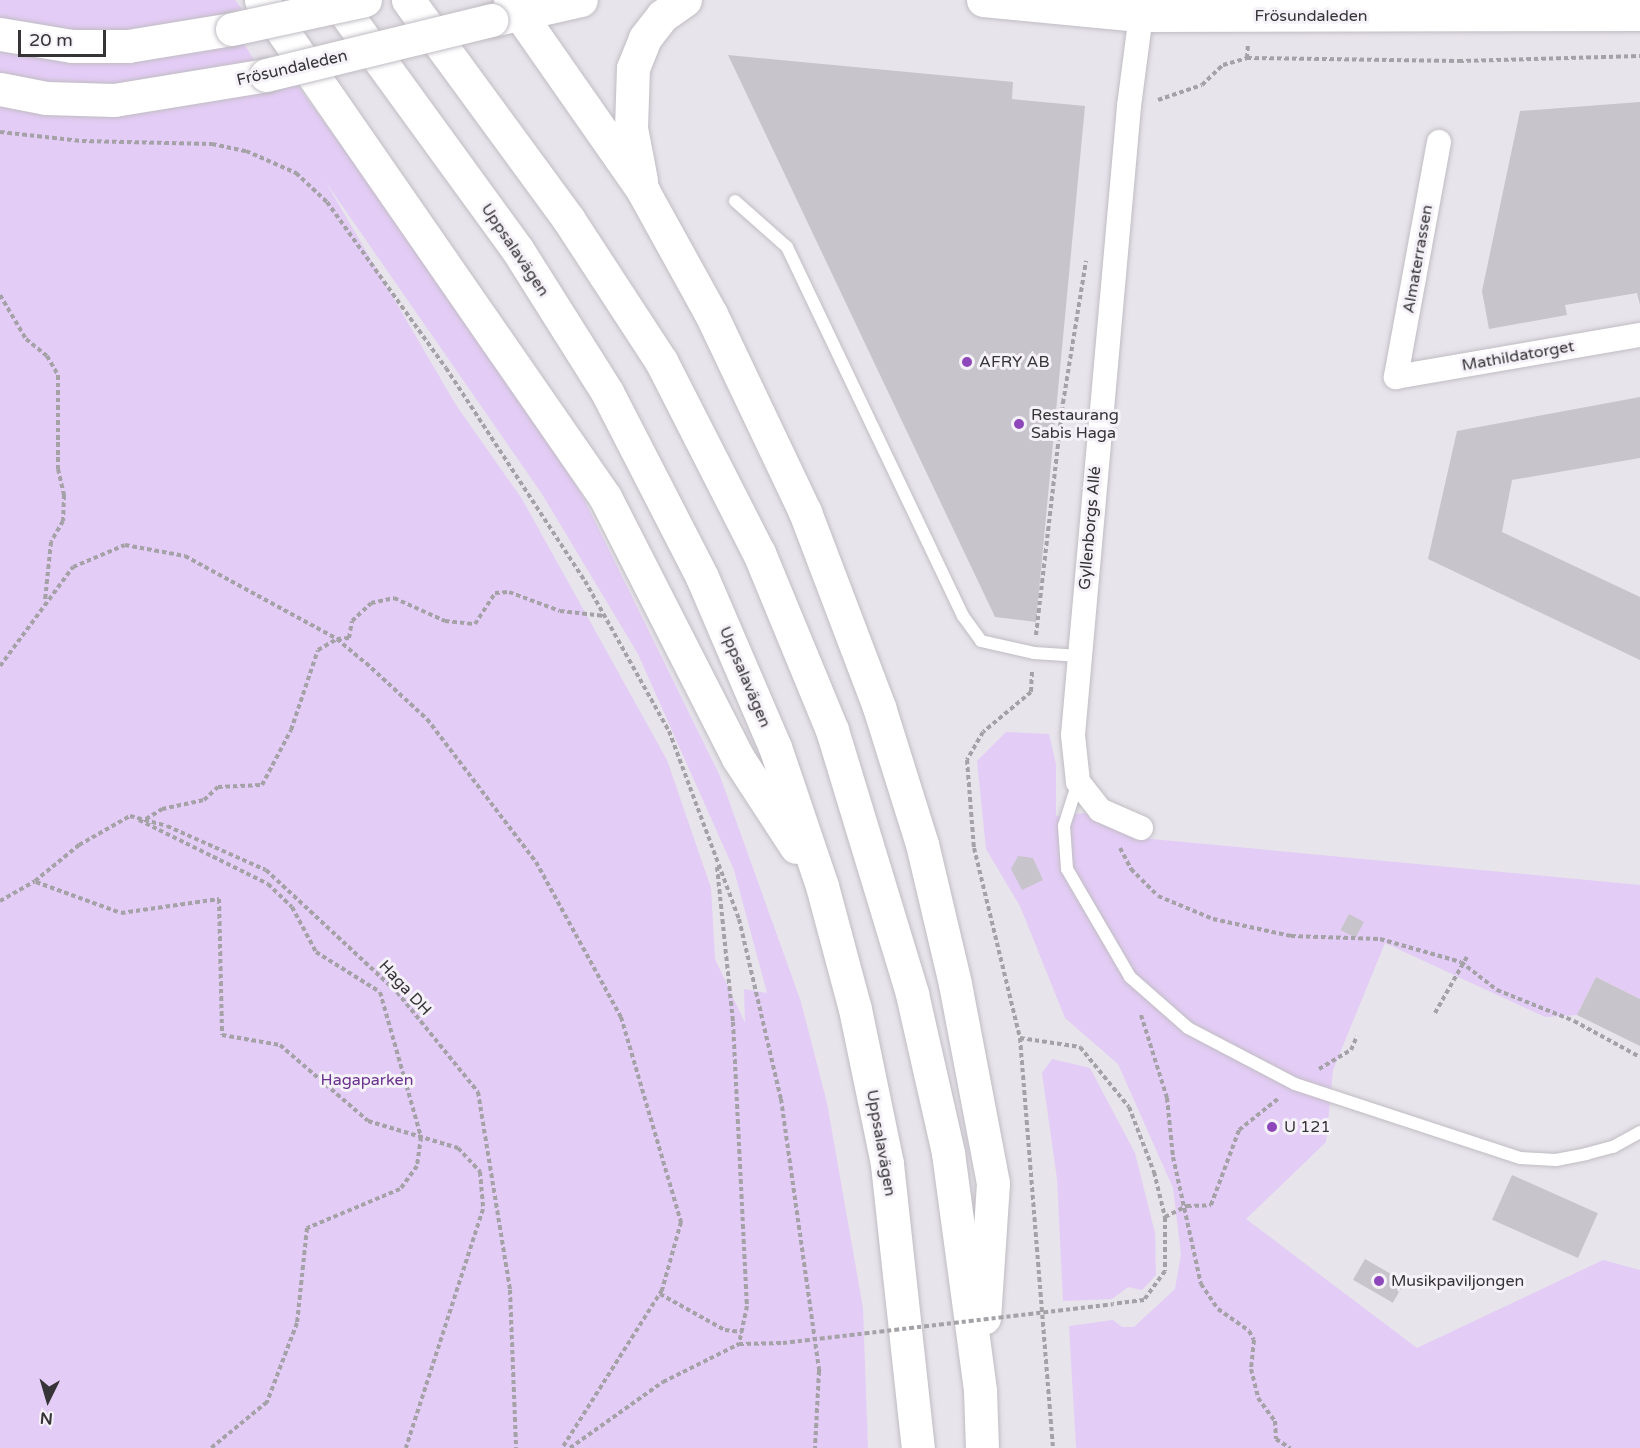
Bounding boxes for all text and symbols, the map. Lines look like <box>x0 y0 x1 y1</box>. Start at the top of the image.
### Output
street label: Frösundaleden <box>1254 6 1368 26</box>
scale bar <box>21 18 110 56</box>
text: 20 m <box>29 29 73 51</box>
street label: Frösundaleden <box>235 46 349 90</box>
street label: Uppsalavägen <box>477 200 553 300</box>
street label: Almaterrassen <box>1399 203 1437 315</box>
street label: Mathildatorget <box>1460 337 1576 375</box>
place label: AFRY AB <box>979 352 1049 372</box>
marker: AFRY AB <box>960 355 974 369</box>
place label: Restaurang Sabis Haga <box>1031 405 1119 443</box>
marker: Restaurang Sabis Haga <box>1012 417 1026 431</box>
street label: Gyllenborgs Allé <box>1075 465 1105 591</box>
street label: Uppsalavägen <box>715 624 775 730</box>
street label: Haga DH <box>375 956 435 1020</box>
park label: Hagaparken <box>321 1070 413 1090</box>
street label: Uppsalavägen <box>862 1088 900 1198</box>
place label: U 121 <box>1284 1117 1330 1137</box>
marker: U 121 <box>1265 1120 1279 1134</box>
place label: Musikpaviljongen <box>1391 1271 1524 1291</box>
marker: Musikpaviljongen <box>1372 1274 1386 1288</box>
north arrow <box>18 1370 78 1430</box>
text: N <box>39 1407 54 1428</box>

